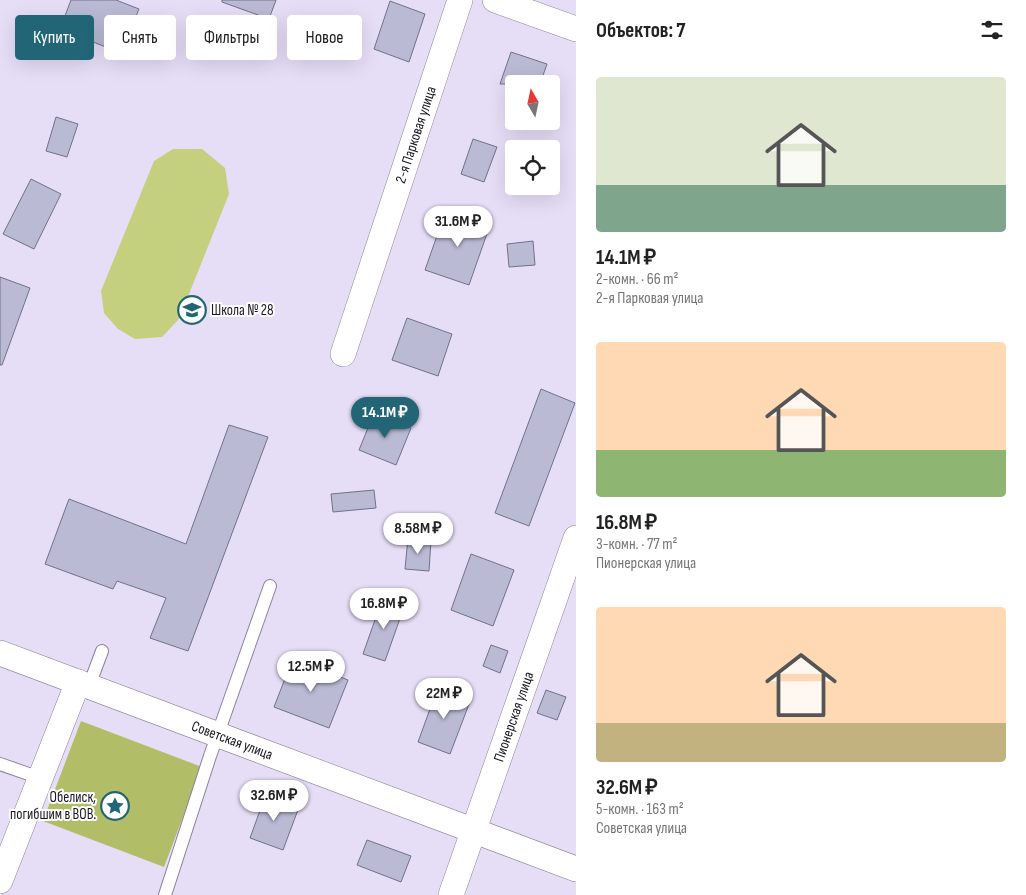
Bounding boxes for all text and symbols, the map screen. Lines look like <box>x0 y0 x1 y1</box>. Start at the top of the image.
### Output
chip: Купить <box>15 15 94 60</box>
chip: Снять <box>104 15 176 60</box>
chip: Фильтры <box>186 15 277 60</box>
chip: Новое <box>287 15 362 60</box>
icon: filters <box>978 16 1006 44</box>
text: Объектов: 7 <box>596 18 686 43</box>
north arrow <box>505 75 560 130</box>
map controls <box>505 75 560 195</box>
street label: 2-я Парковая улица <box>391 84 440 186</box>
icon: home <box>756 110 846 200</box>
button: locate <box>505 140 560 195</box>
pin: 31.6M ₽ <box>412 206 504 248</box>
text: 31.6M ₽ <box>435 212 481 231</box>
text: 14.1M ₽ <box>596 245 656 270</box>
text: 2-комн. · 66 m² <box>596 270 679 289</box>
text: 2-я Парковая улица <box>596 289 703 308</box>
school or university icon: Школа № 28 <box>177 295 207 325</box>
place label: Школа № 28 <box>211 301 274 320</box>
icon: home <box>756 375 846 465</box>
pin: 14.1M ₽ <box>339 396 431 439</box>
text: 14.1M ₽ <box>362 403 408 422</box>
text: 16.8M ₽ <box>596 510 657 535</box>
pin: 8.58M ₽ <box>372 512 464 555</box>
text: 8.58M ₽ <box>394 519 442 538</box>
text: 3-комн. · 77 m² <box>596 535 678 554</box>
text: Пионерская улица <box>596 554 696 573</box>
pin: 16.8M ₽ <box>338 588 430 630</box>
text: 16.8M ₽ <box>361 594 407 613</box>
icon: home <box>756 640 846 730</box>
pin: 12.5M ₽ <box>265 650 357 693</box>
text: 12.5M ₽ <box>288 657 334 676</box>
street label: Пионерская улица <box>489 669 538 764</box>
pin: 22M ₽ <box>409 678 479 720</box>
text: 22M ₽ <box>426 684 462 703</box>
street label: Советская улица <box>189 716 276 764</box>
text: 32.6M ₽ <box>596 775 658 800</box>
pin: 32.6M ₽ <box>228 780 320 822</box>
text: 32.6M ₽ <box>251 786 297 805</box>
place label: Обелиск, погибшим в ВОВ. <box>10 788 96 824</box>
place icon: Обелиск, погибшим в ВОВ. <box>100 791 130 821</box>
text: 5-комн. · 163 m² <box>596 800 684 819</box>
text: Советская улица <box>596 819 687 838</box>

